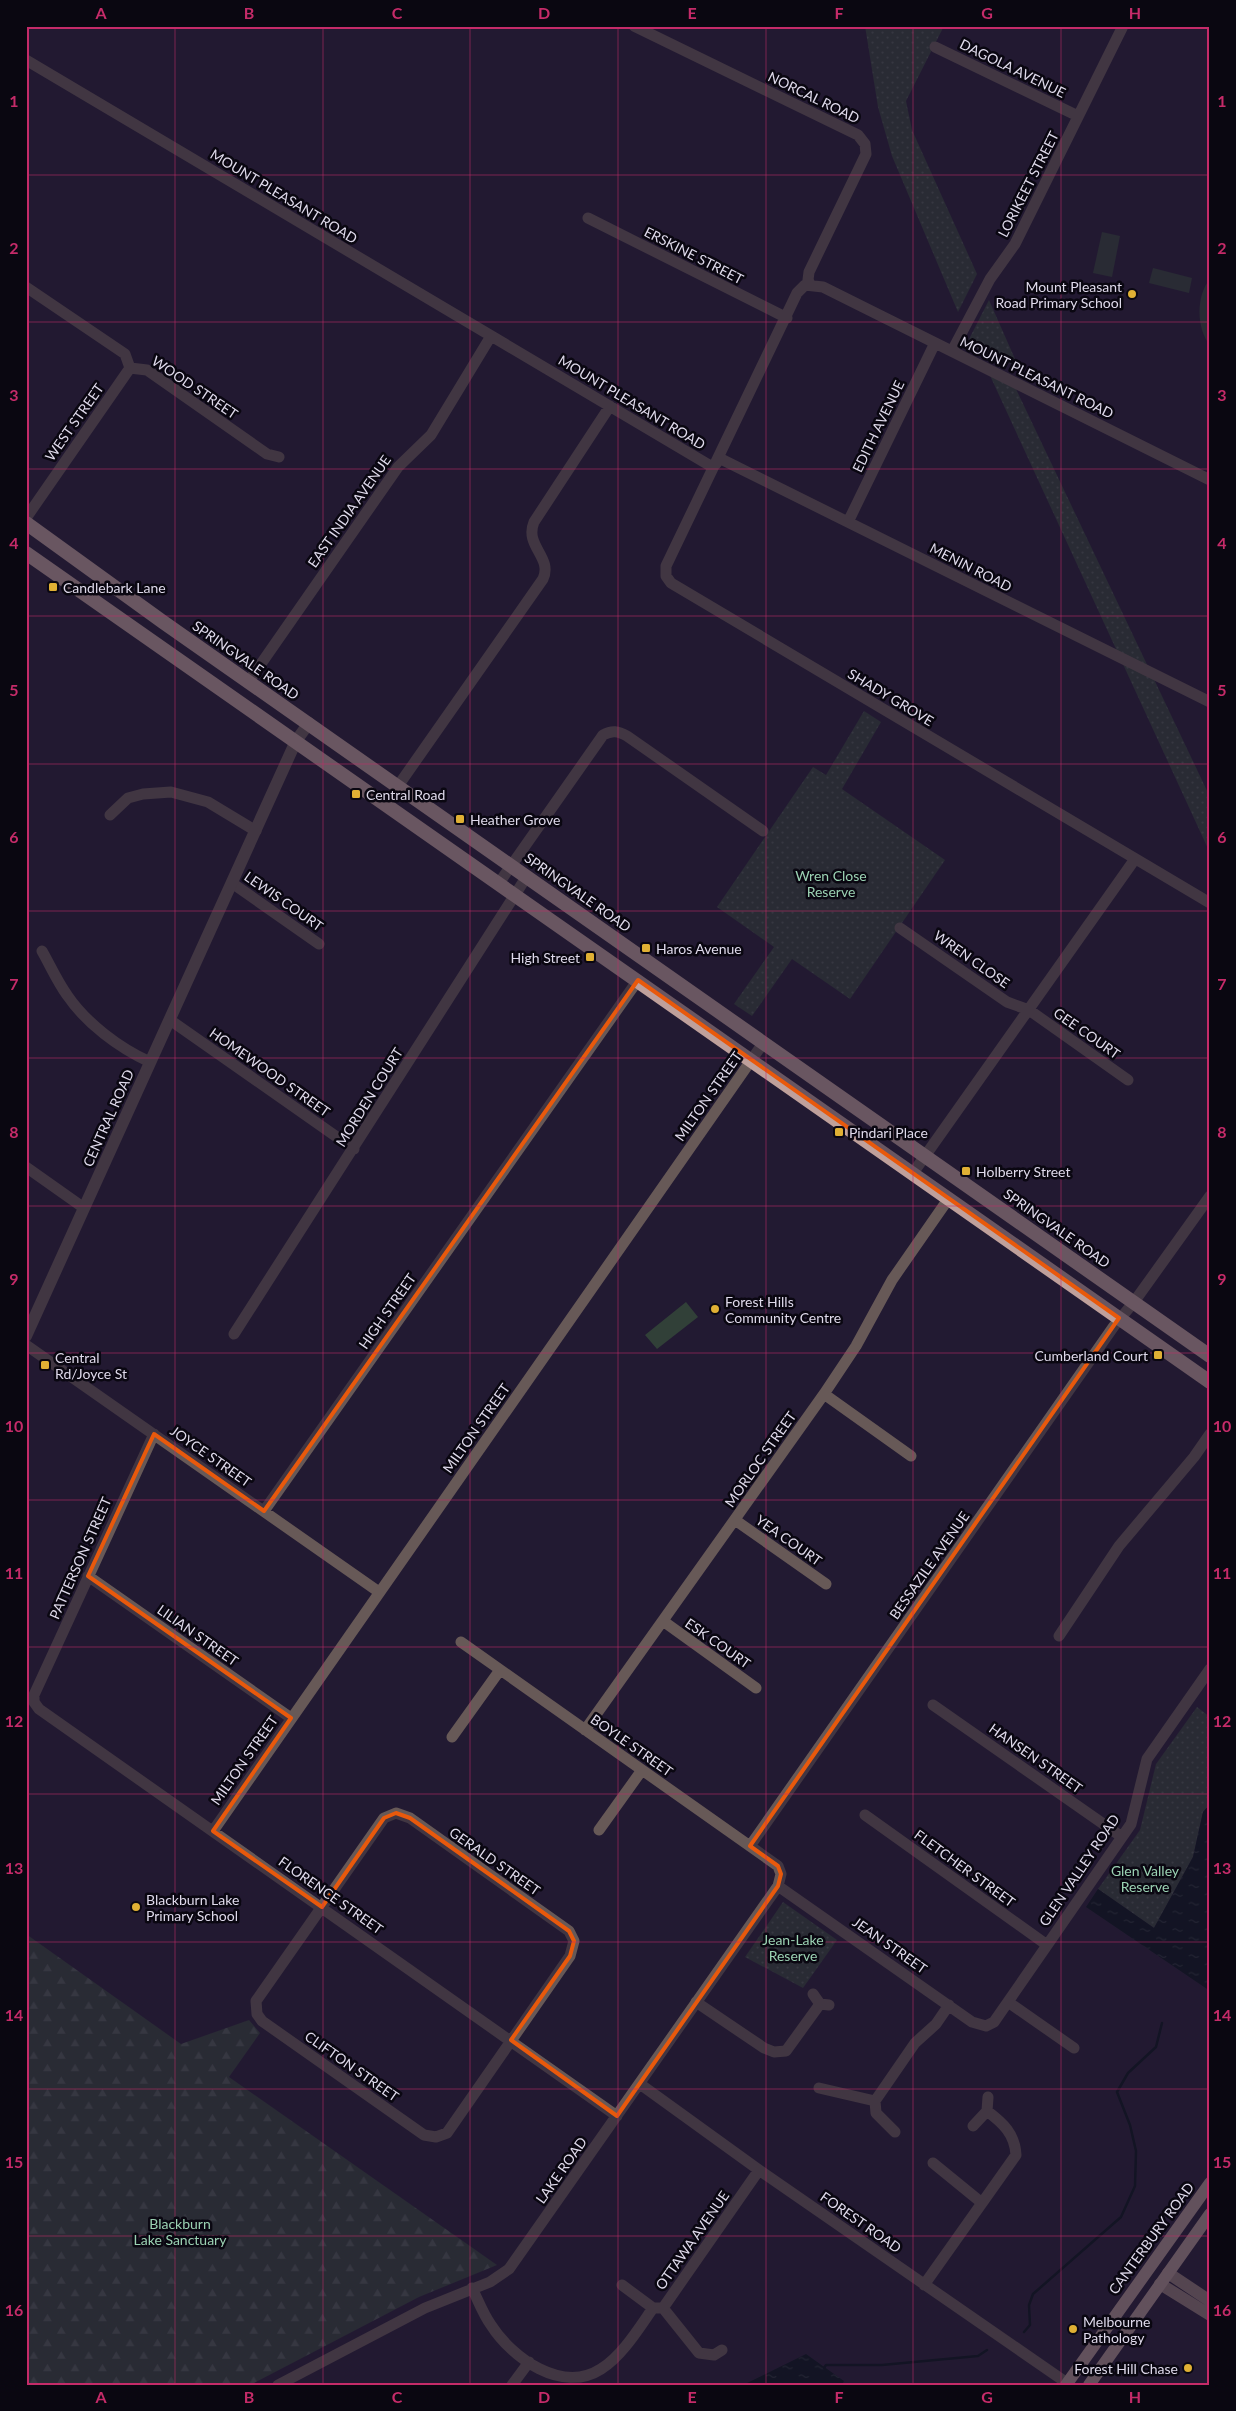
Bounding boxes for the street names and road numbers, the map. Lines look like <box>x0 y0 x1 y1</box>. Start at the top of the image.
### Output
street label: DAGOLA AVENUE <box>957 35 1069 101</box>
street label: NORCAL ROAD <box>766 68 862 126</box>
street label: LORIKEET STREET <box>994 128 1062 240</box>
street label: MOUNT PLEASANT ROAD <box>207 145 361 247</box>
street label: ERSKINE STREET <box>642 223 747 288</box>
street label: MOUNT PLEASANT ROAD <box>958 332 1116 422</box>
street label: MOUNT PLEASANT ROAD <box>555 351 709 453</box>
street label: WOOD STREET <box>149 352 242 422</box>
street label: EDITH AVENUE <box>848 377 908 475</box>
street label: WEST STREET <box>41 379 107 464</box>
street label: EAST INDIA AVENUE <box>304 452 394 570</box>
street label: MENIN ROAD <box>927 539 1015 595</box>
street label: SPRINGVALE ROAD <box>189 617 303 703</box>
street label: SHADY GROVE <box>845 665 937 729</box>
street label: SPRINGVALE ROAD <box>521 849 635 935</box>
street label: LEWIS COURT <box>241 868 327 935</box>
street label: WREN CLOSE <box>931 927 1013 991</box>
street label: GEE COURT <box>1050 1004 1124 1063</box>
street label: HOMEWOOD STREET <box>207 1024 334 1120</box>
street label: MORDEN COURT <box>332 1044 407 1150</box>
street label: MILTON STREET <box>671 1047 746 1144</box>
street label: CENTRAL ROAD <box>79 1067 137 1169</box>
street label: SPRINGVALE ROAD <box>1000 1185 1114 1271</box>
street label: HIGH STREET <box>355 1269 420 1352</box>
street label: MILTON STREET <box>439 1379 514 1476</box>
street label: MORLOC STREET <box>721 1407 800 1510</box>
street label: JOYCE STREET <box>167 1422 255 1491</box>
street label: PATTERSON STREET <box>45 1494 115 1622</box>
street label: BESSAZILE AVENUE <box>885 1508 973 1622</box>
street label: YEA COURT <box>753 1511 826 1569</box>
street label: LILIAN STREET <box>154 1601 242 1670</box>
street label: ESK COURT <box>682 1614 755 1672</box>
street label: BOYLE STREET <box>588 1710 677 1780</box>
street label: MILTON STREET <box>207 1711 282 1808</box>
street label: HANSEN STREET <box>986 1720 1086 1797</box>
street label: GLEN VALLEY ROAD <box>1035 1811 1123 1929</box>
street label: GERALD STREET <box>446 1823 544 1899</box>
street label: FLETCHER STREET <box>911 1826 1019 1911</box>
street label: FLORENCE STREET <box>276 1853 387 1938</box>
street label: JEAN STREET <box>850 1913 931 1977</box>
street label: CLIFTON STREET <box>302 2027 403 2105</box>
street label: LAKE ROAD <box>532 2133 590 2207</box>
street label: CANTERBURY ROAD <box>1105 2179 1197 2297</box>
street label: OTTAWA AVENUE <box>652 2187 732 2293</box>
street label: FOREST ROAD <box>817 2188 905 2256</box>

